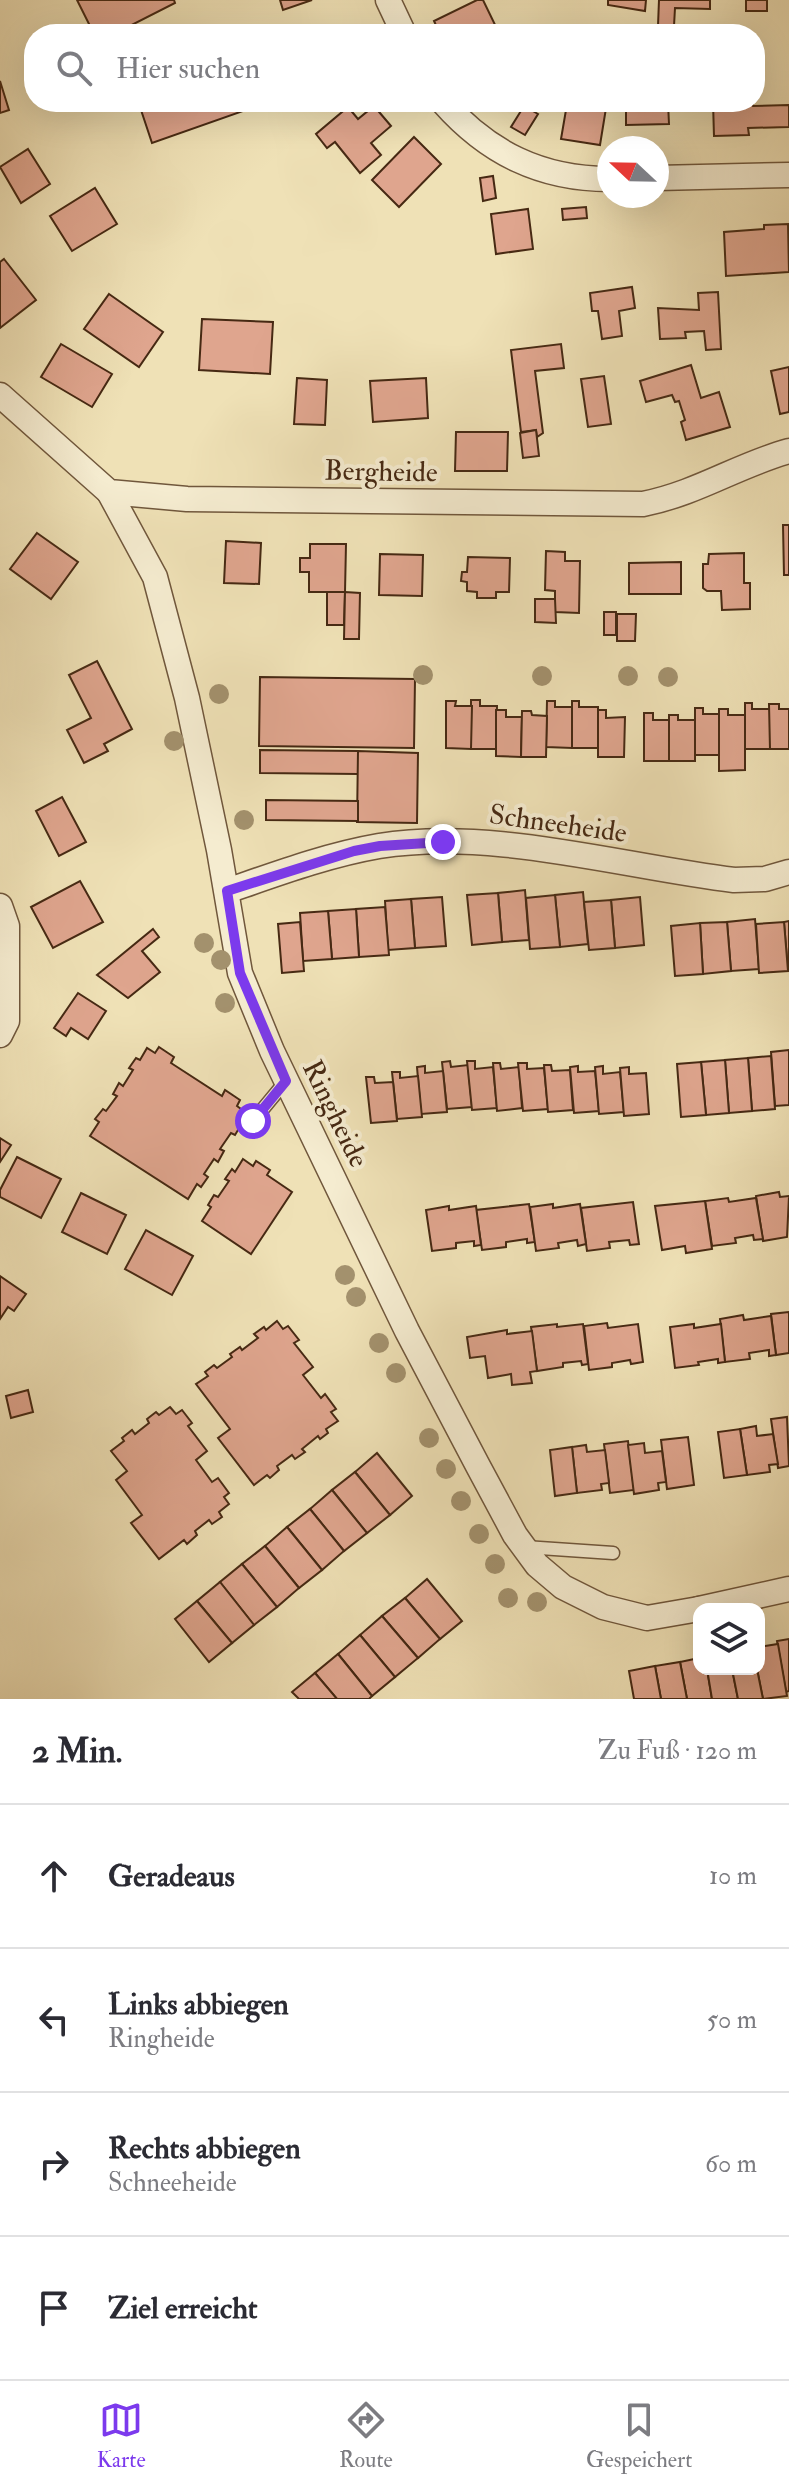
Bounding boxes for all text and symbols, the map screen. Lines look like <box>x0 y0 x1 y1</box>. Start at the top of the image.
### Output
search box <box>24 24 765 112</box>
icon: search <box>52 46 96 90</box>
text: Hier suchen <box>116 50 260 87</box>
north arrow <box>597 136 669 208</box>
street label: Bergheide <box>324 454 438 490</box>
street label: Schneeheide <box>487 797 629 851</box>
route end <box>425 824 461 860</box>
street label: Ringheide <box>294 1055 376 1174</box>
route start <box>235 1103 271 1139</box>
map controls <box>693 1603 765 1675</box>
button: layers <box>693 1603 765 1675</box>
text: 2 Min. <box>32 1730 122 1773</box>
text: Zu Fuß · 120 m <box>598 1735 757 1767</box>
icon: ahead <box>32 1854 76 1898</box>
text: Geradeaus <box>108 1858 235 1895</box>
text: 10 m <box>709 1860 757 1892</box>
text: Links abbiegen <box>108 1986 289 2023</box>
icon: left <box>32 1998 76 2042</box>
text: 50 m <box>707 2004 757 2036</box>
text: Ringheide <box>108 2023 215 2055</box>
text: Rechts abbiegen <box>108 2130 301 2167</box>
icon: right <box>32 2142 76 2186</box>
text: 60 m <box>705 2148 757 2180</box>
text: Schneeheide <box>108 2167 237 2199</box>
icon: arrive <box>32 2286 76 2330</box>
text: Ziel erreicht <box>108 2290 257 2327</box>
tab: Karte <box>97 2398 146 2474</box>
tab: Route <box>339 2398 393 2474</box>
tab: Gespeichert <box>586 2398 692 2474</box>

